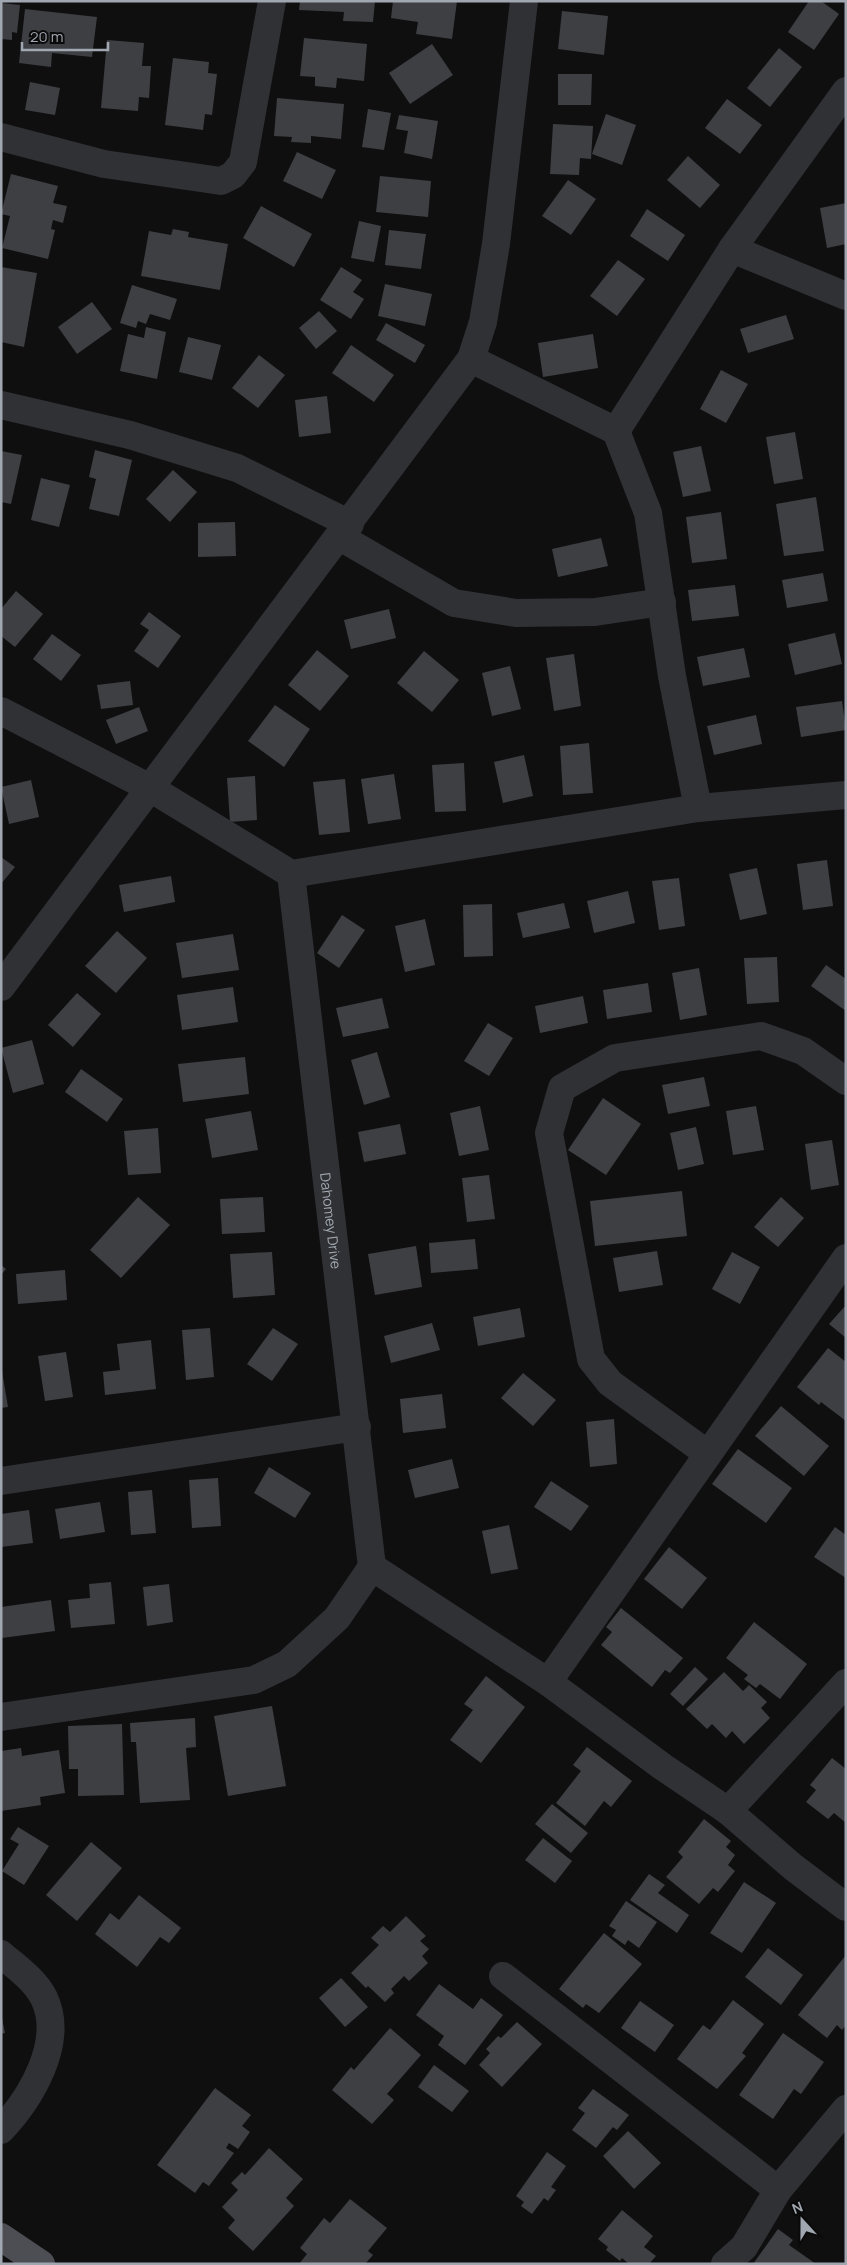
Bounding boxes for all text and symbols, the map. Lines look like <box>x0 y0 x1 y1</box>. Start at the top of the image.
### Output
scale bar <box>22 20 109 52</box>
text: 20 m <box>30 26 63 47</box>
street label: Dahomey Drive <box>316 1172 347 1270</box>
north arrow <box>777 2195 827 2245</box>
text: N <box>789 2197 805 2218</box>

